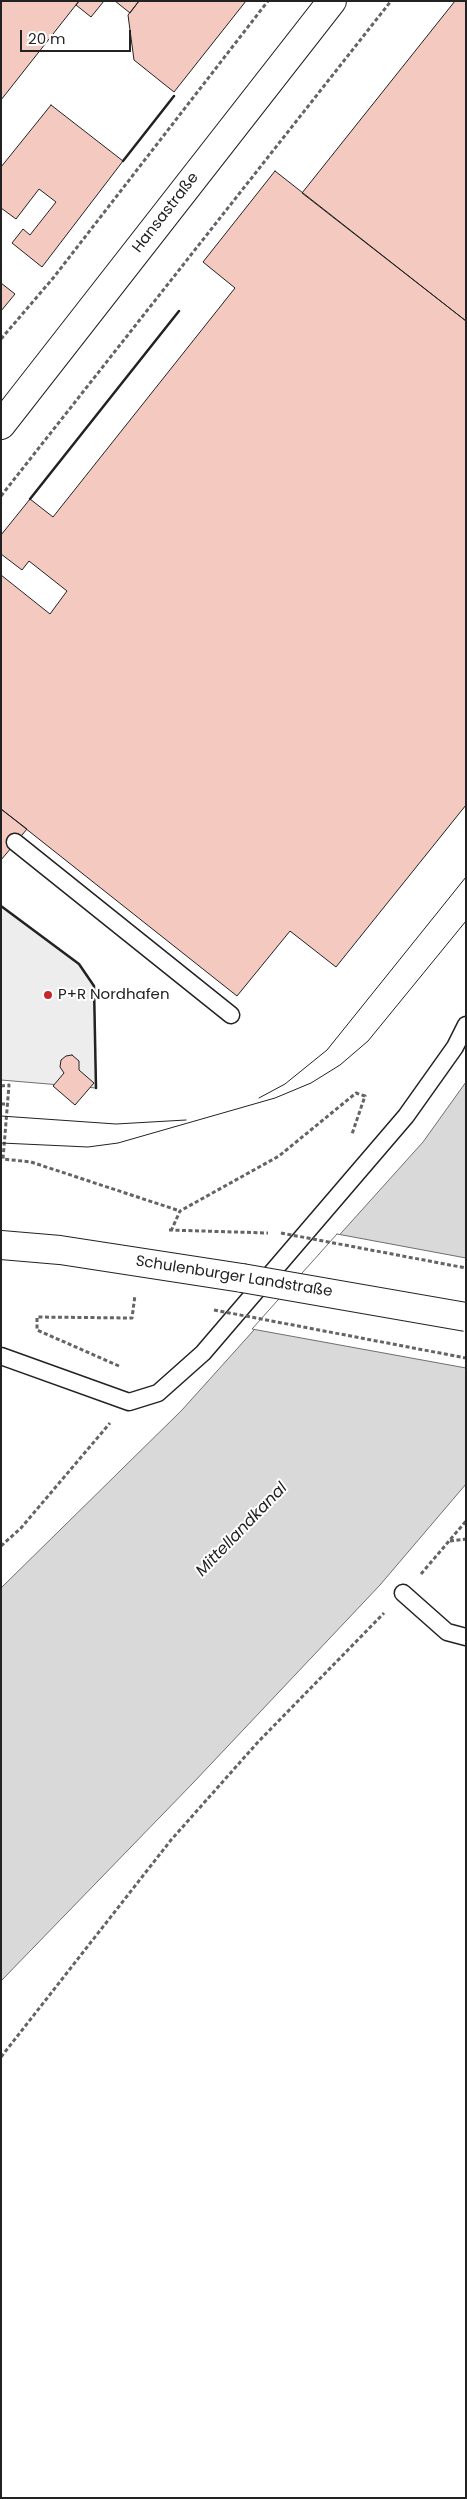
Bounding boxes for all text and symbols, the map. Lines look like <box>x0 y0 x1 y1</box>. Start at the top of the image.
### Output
scale bar <box>22 20 134 52</box>
text: 20 m <box>28 28 66 49</box>
street label: Hansastraße <box>129 169 203 257</box>
place label: P+R Nordhafen <box>58 986 170 1004</box>
marker: P+R Nordhafen <box>42 989 54 1001</box>
street label: Schulenburger Landstraße <box>134 1253 334 1301</box>
water label: Mittellandkanal <box>192 1479 292 1581</box>

